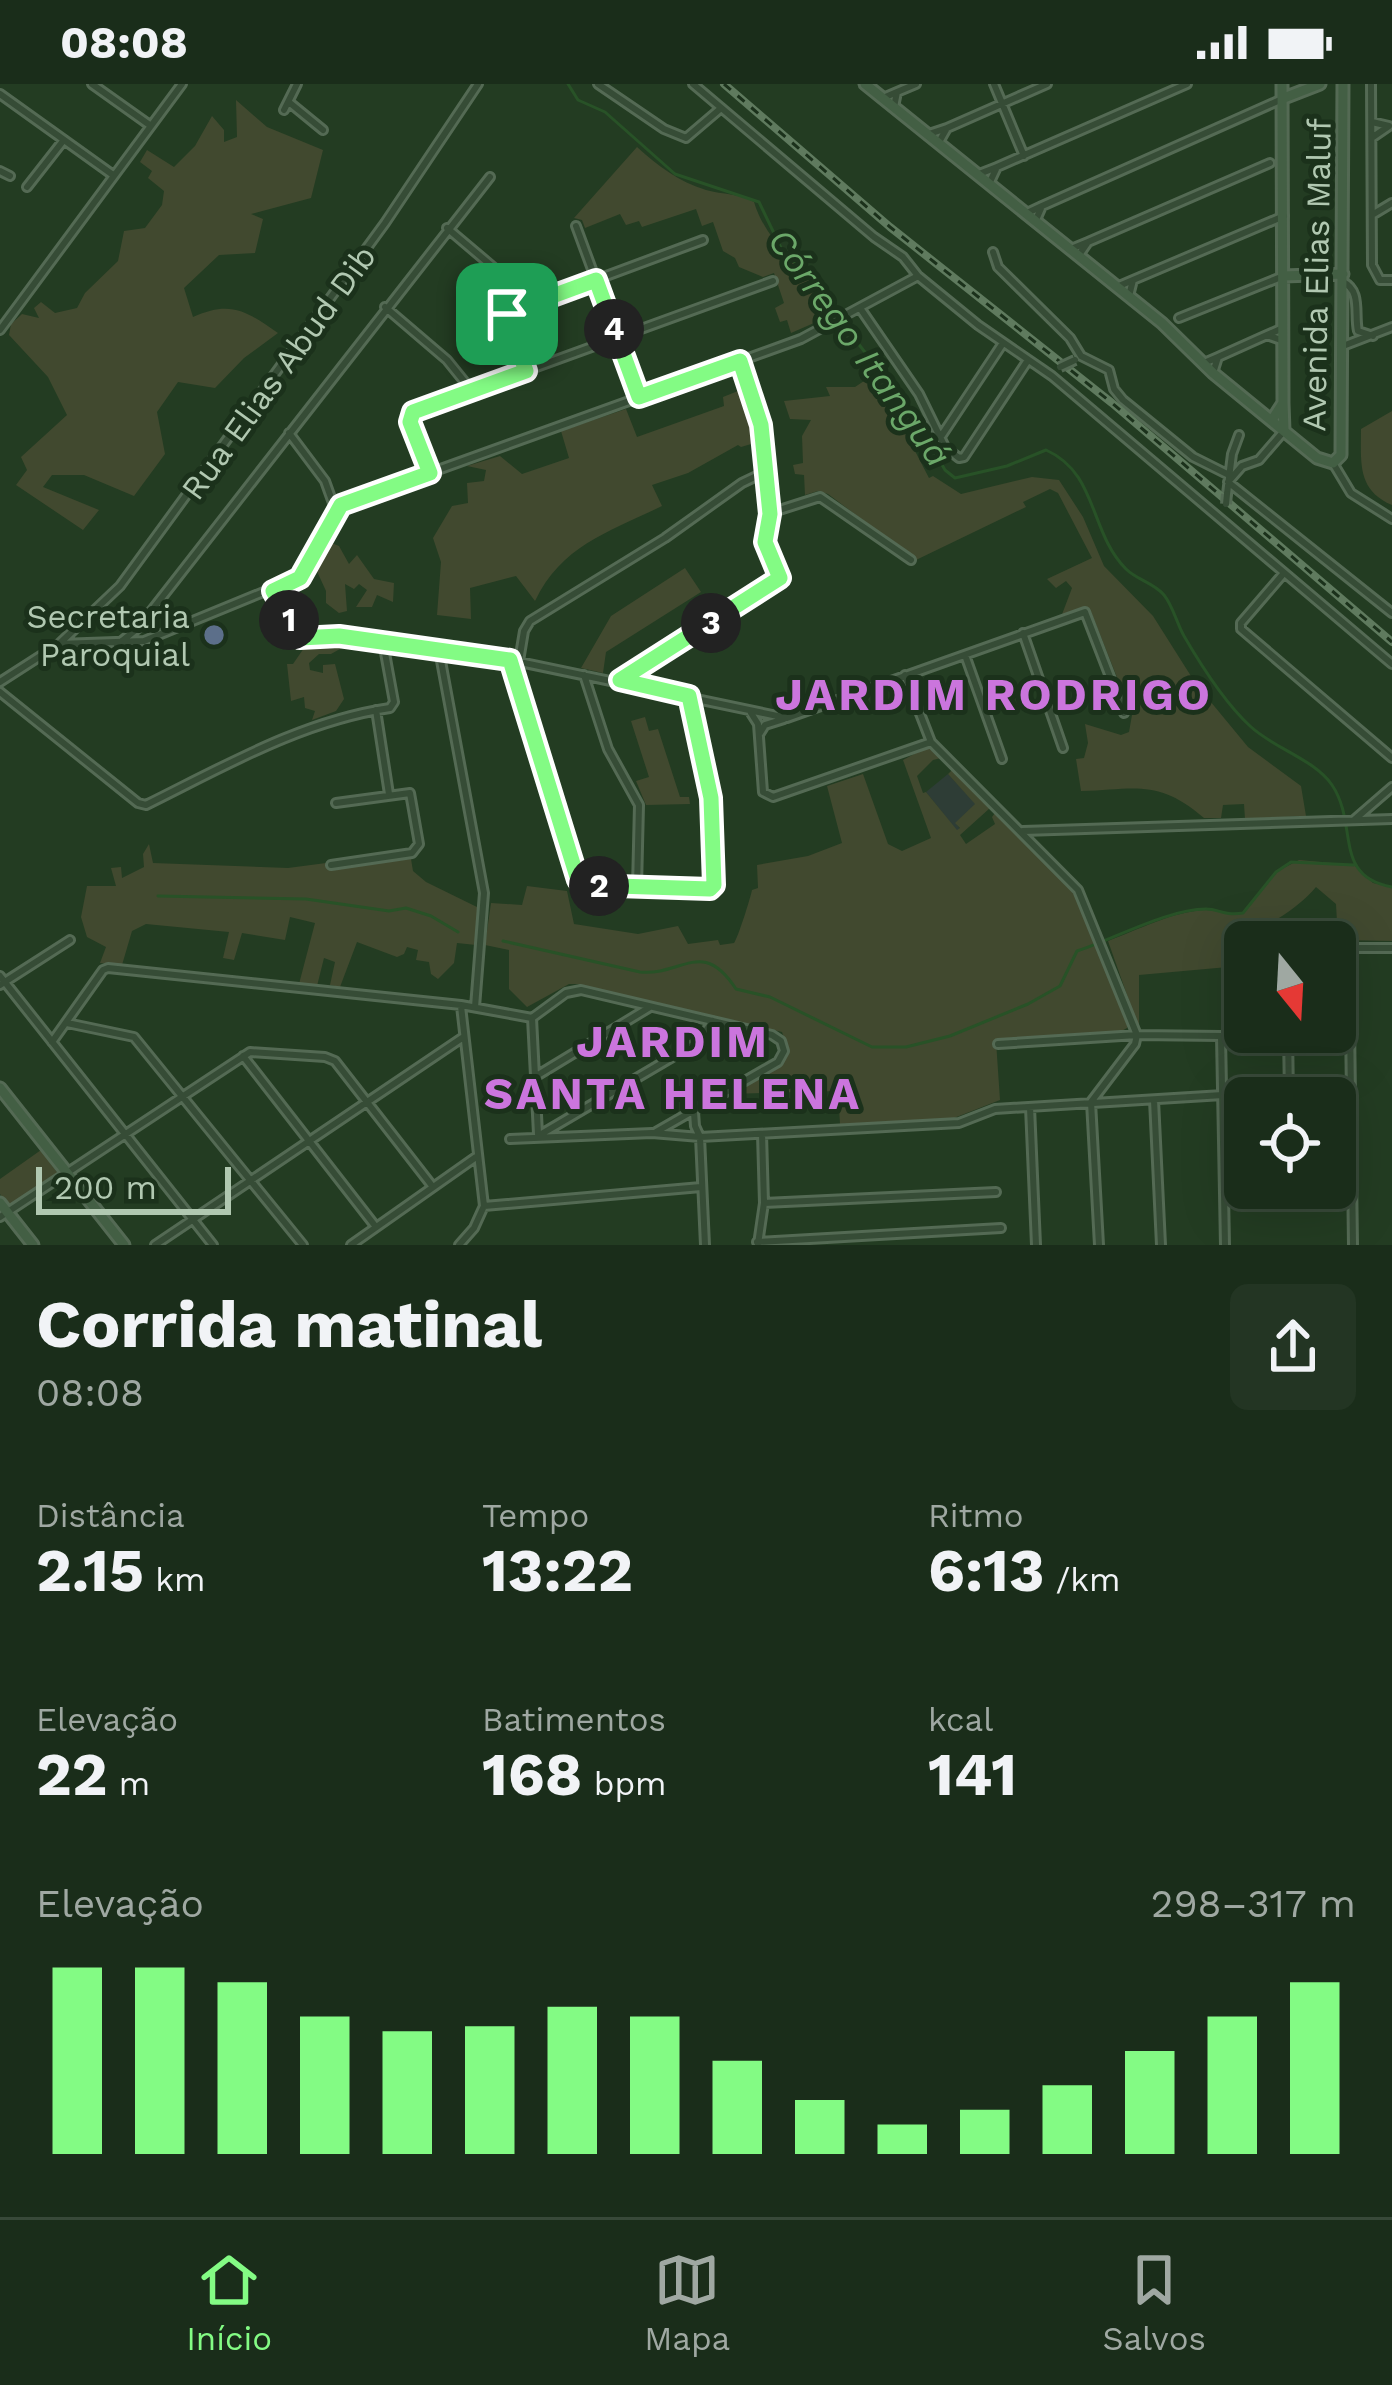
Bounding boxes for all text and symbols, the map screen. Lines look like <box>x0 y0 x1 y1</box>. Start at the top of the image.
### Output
text: 08:08 <box>60 16 188 69</box>
street label: Avenida Elias Maluf <box>1294 118 1339 432</box>
water label: Córrego Itanguá <box>759 221 960 475</box>
street label: Rua Elias Abud Dib <box>173 237 384 507</box>
pin <box>456 263 558 365</box>
icon: arrive <box>474 281 540 347</box>
pin: 4 <box>584 299 644 359</box>
text: 4 <box>603 309 625 348</box>
pin: 1 <box>259 590 319 650</box>
pin: 3 <box>681 593 741 653</box>
place label: Secretaria Paroquial <box>26 597 190 674</box>
text: 1 <box>282 600 296 639</box>
text: 3 <box>701 603 721 642</box>
marker: Secretaria Paroquial <box>201 622 227 648</box>
district label: JARDIM RODRIGO <box>775 668 1213 721</box>
pin: 2 <box>569 856 629 916</box>
text: 2 <box>589 866 609 905</box>
north arrow <box>1224 921 1356 1053</box>
map controls <box>1224 921 1356 1209</box>
district label: JARDIM SANTA HELENA <box>484 1015 862 1120</box>
button: locate <box>1224 1077 1356 1209</box>
scale bar <box>36 1161 231 1214</box>
text: 200 m <box>54 1168 157 1207</box>
button: share <box>1230 1284 1356 1410</box>
text: Corrida matinal <box>36 1286 542 1363</box>
text: 08:08 <box>36 1370 144 1415</box>
text: Distância <box>36 1496 185 1535</box>
text: Tempo <box>482 1496 589 1535</box>
text: Ritmo <box>928 1496 1024 1535</box>
text: 2.15 <box>36 1535 144 1606</box>
text: 13:22 <box>482 1535 633 1606</box>
text: 6:13 <box>928 1535 1045 1606</box>
text: km <box>144 1560 205 1599</box>
text: /km <box>1045 1560 1120 1599</box>
text: Elevação <box>36 1700 178 1739</box>
text: Batimentos <box>482 1700 666 1739</box>
text: kcal <box>928 1700 993 1739</box>
text: 22 <box>36 1739 108 1810</box>
text: 168 <box>482 1739 582 1810</box>
text: 141 <box>928 1739 1017 1810</box>
text: m <box>108 1764 150 1803</box>
text: bpm <box>582 1764 667 1803</box>
text: Elevação <box>36 1881 204 1926</box>
text: 298–317 m <box>1151 1881 1356 1926</box>
tab: Início <box>186 2247 272 2358</box>
tab: Mapa <box>644 2247 730 2358</box>
tab: Salvos <box>1103 2247 1206 2358</box>

